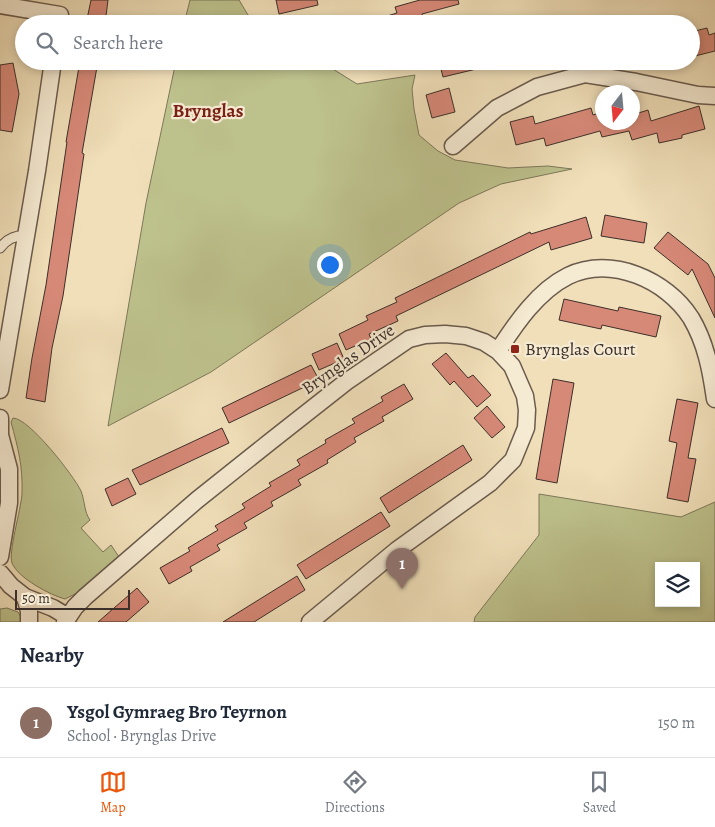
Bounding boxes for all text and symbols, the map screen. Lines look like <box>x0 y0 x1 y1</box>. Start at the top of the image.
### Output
search box <box>15 15 700 70</box>
icon: search <box>33 29 61 57</box>
text: Search here <box>73 30 163 56</box>
north arrow <box>595 85 640 130</box>
district label: Brynglas <box>173 98 244 124</box>
your location <box>317 252 343 278</box>
street label: Brynglas Drive <box>297 318 399 400</box>
place label: Brynglas Court <box>525 337 636 361</box>
marker: Brynglas Court <box>509 343 521 355</box>
pin: 1 <box>386 548 418 589</box>
map controls <box>655 562 700 607</box>
button: layers <box>655 562 700 607</box>
scale bar <box>15 587 130 610</box>
text: 50 m <box>22 589 50 608</box>
text: Nearby <box>20 641 83 669</box>
text: Ysgol Gymraeg Bro Teyrnon <box>67 699 287 725</box>
text: 1 <box>33 712 39 734</box>
text: 150 m <box>658 712 695 734</box>
text: School · Brynglas Drive <box>67 725 216 747</box>
tab: Map <box>99 768 127 817</box>
tab: Directions <box>325 768 385 817</box>
tab: Saved <box>583 768 616 817</box>

